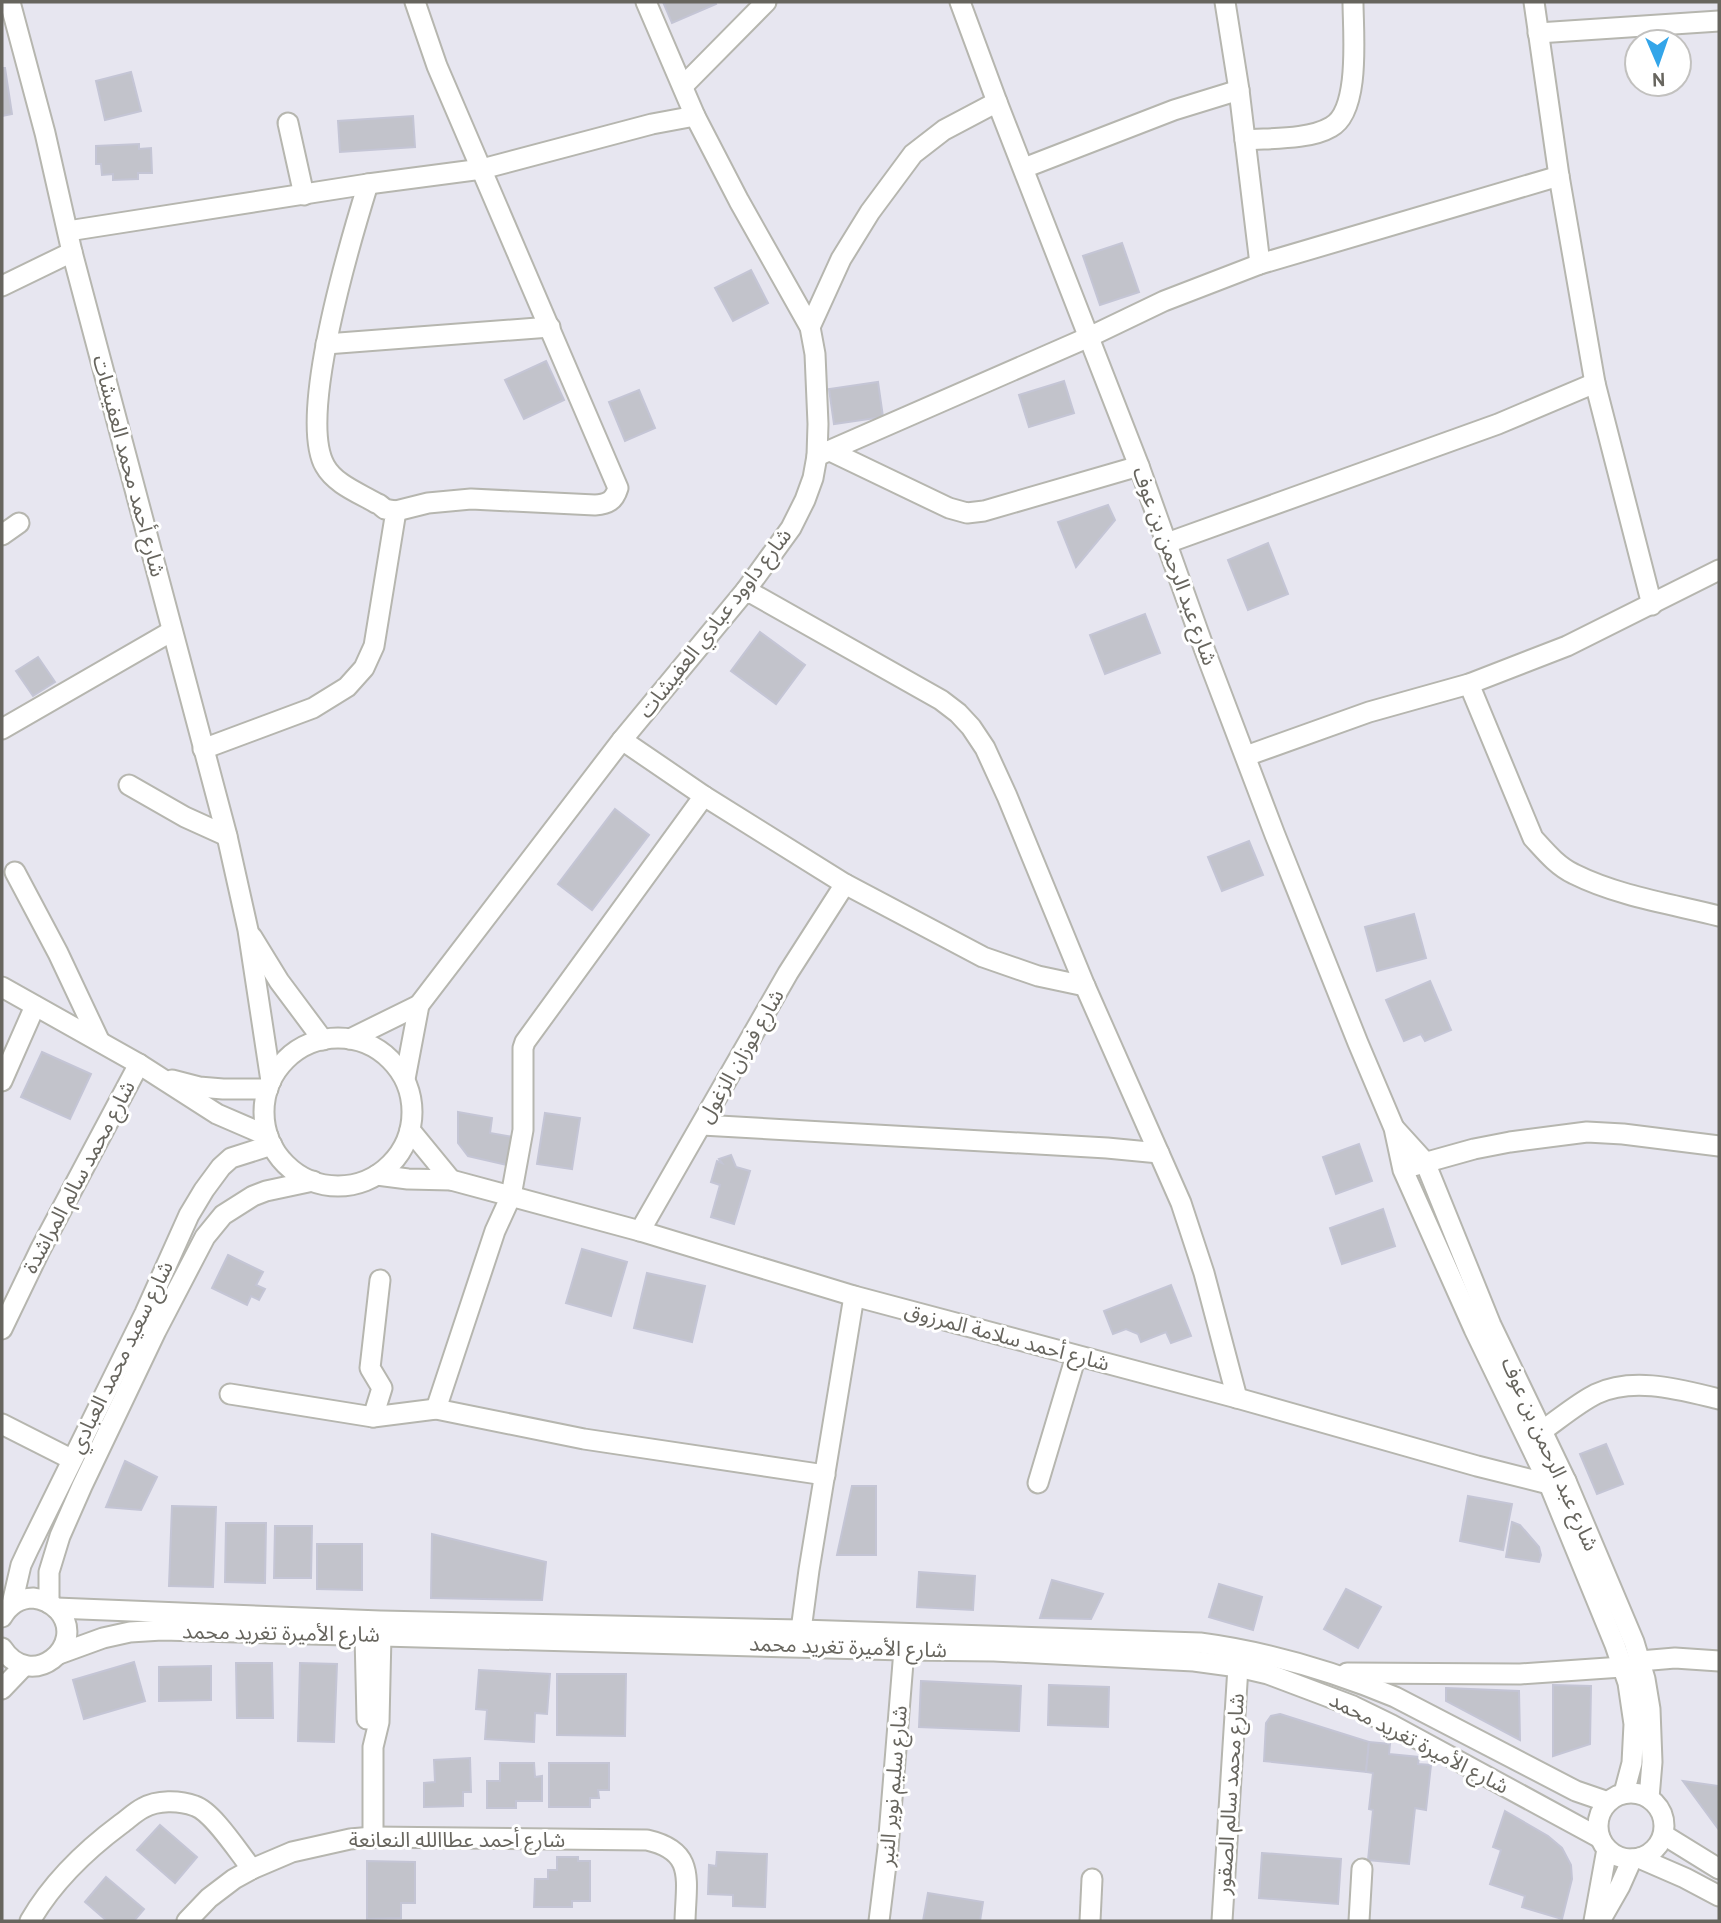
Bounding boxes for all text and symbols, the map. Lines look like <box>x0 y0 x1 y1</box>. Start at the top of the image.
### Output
north arrow <box>1623 28 1693 98</box>
text: N <box>1651 66 1666 90</box>
street label: شارع أحمد محمد العفيشات <box>85 352 171 580</box>
street label: شارع عبد الرحمن بن عوف <box>1125 463 1222 670</box>
street label: شارع داوود عبادي العفيشات <box>634 523 799 725</box>
street label: شارع فوزان الزغول <box>693 985 791 1128</box>
street label: شارع محمد سالم المراشدة <box>18 1077 143 1279</box>
street label: شارع سعيد محمد العبادي <box>64 1257 181 1459</box>
street label: شارع أحمد سلامة المرزوق <box>901 1297 1112 1379</box>
street label: شارع عبد الرحمن بن عوف <box>1494 1353 1604 1556</box>
street label: شارع الأميرة تغريد محمد <box>182 1619 380 1650</box>
street label: شارع الأميرة تغريد محمد <box>749 1632 947 1665</box>
street label: شارع الأميرة تغريد محمد <box>1324 1687 1513 1801</box>
street label: شارع محمد سالم الصقور <box>1211 1693 1252 1897</box>
street label: شارع سليم نوير النبر <box>874 1705 915 1869</box>
street label: شارع أحمد عطاالله النعانعة <box>349 1827 565 1855</box>

